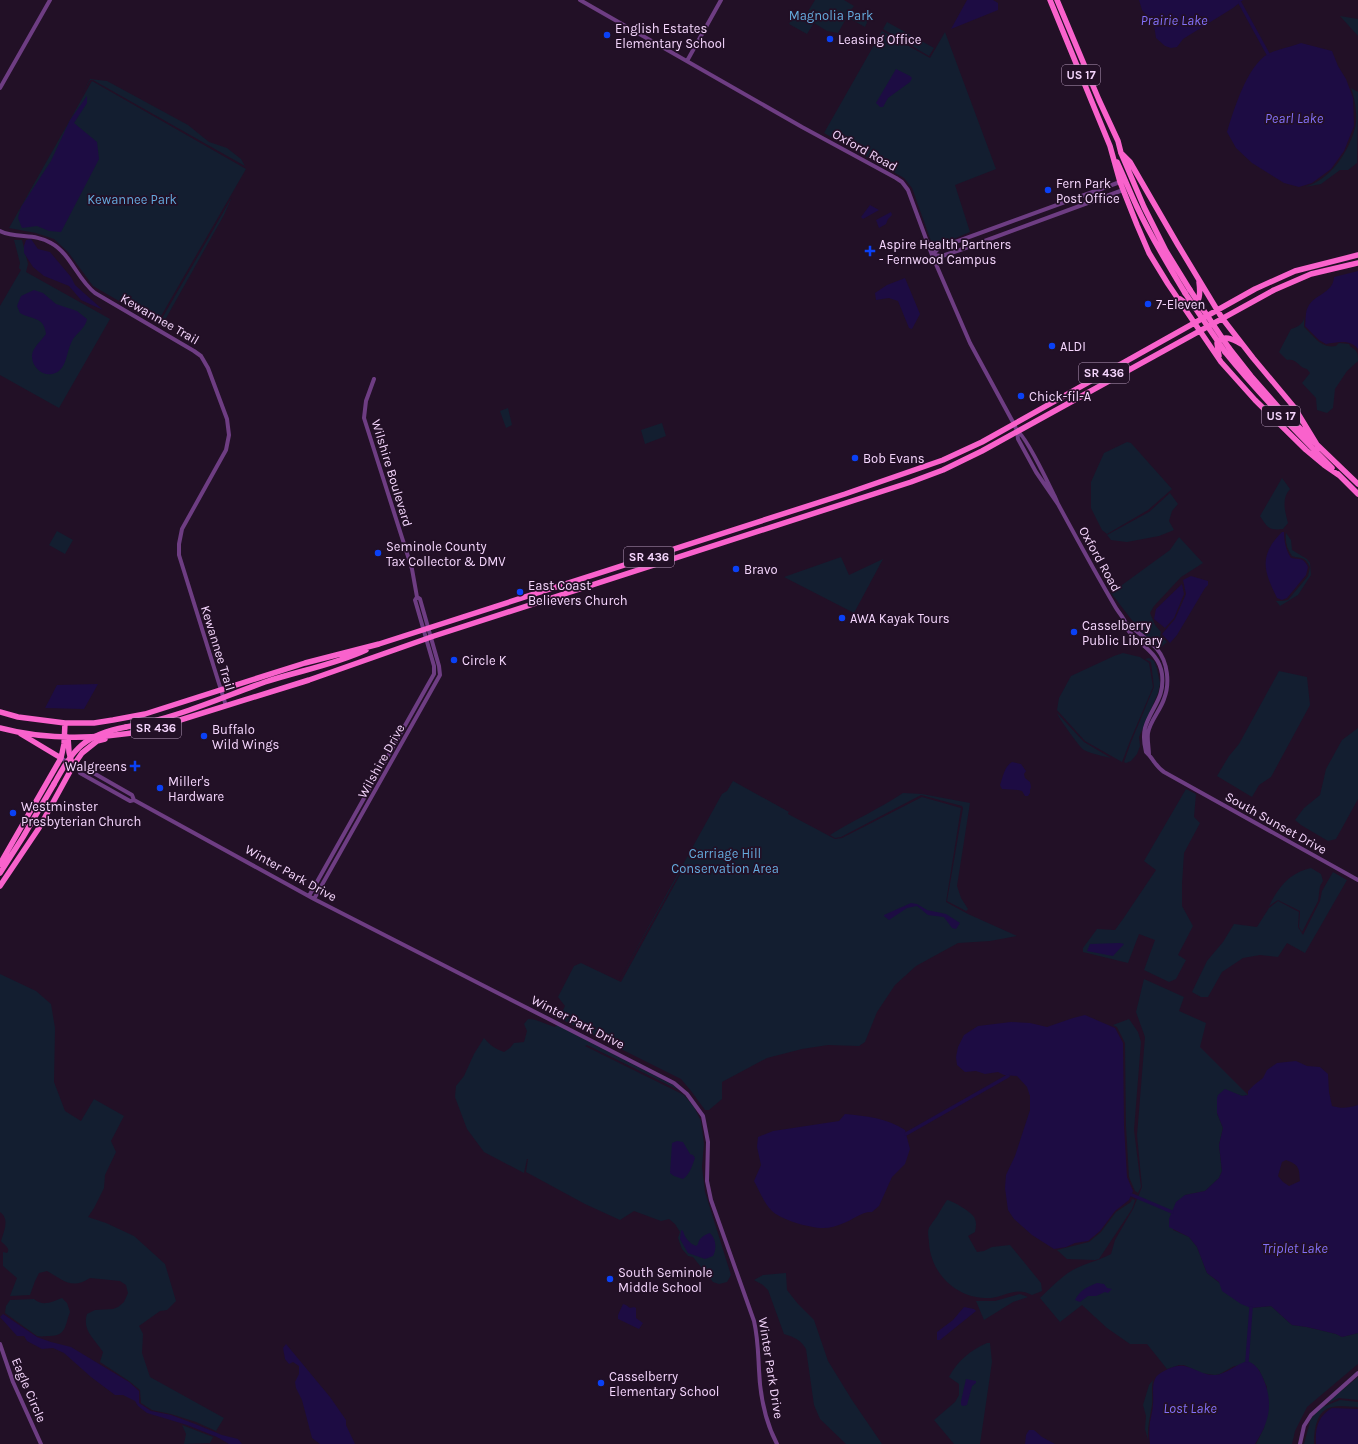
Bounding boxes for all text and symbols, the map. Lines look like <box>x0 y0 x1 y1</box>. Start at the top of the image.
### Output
park label: Magnolia Park <box>789 8 873 23</box>
water label: Prairie Lake <box>1140 12 1208 29</box>
place label: English Estates Elementary School <box>615 21 725 51</box>
marker: English Estates Elementary School <box>602 30 612 40</box>
place label: Leasing Office <box>838 32 922 47</box>
marker: Leasing Office <box>825 34 835 44</box>
road number: US 17 <box>1062 65 1100 85</box>
water label: Pearl Lake <box>1265 110 1324 127</box>
street label: Oxford Road <box>830 126 900 174</box>
place label: Fern Park Post Office <box>1056 176 1120 206</box>
marker: Fern Park Post Office <box>1043 185 1053 195</box>
park label: Kewannee Park <box>87 192 177 207</box>
place label: Aspire Health Partners - Fernwood Campus <box>879 237 1011 267</box>
marker: Aspire Health Partners - Fernwood Campus <box>864 245 876 257</box>
street label: Kewannee Trail <box>118 290 202 348</box>
place label: 7-Eleven <box>1156 297 1205 312</box>
marker: 7-Eleven <box>1143 299 1153 309</box>
place label: ALDI <box>1060 339 1086 354</box>
marker: ALDI <box>1047 341 1057 351</box>
road number: SR 436 <box>1079 363 1129 383</box>
place label: Chick-fil-A <box>1029 389 1092 404</box>
marker: Chick-fil-A <box>1016 391 1026 401</box>
road number: US 17 <box>1262 406 1300 426</box>
street label: Wilshire Boulevard <box>369 417 415 529</box>
place label: Bob Evans <box>863 451 925 466</box>
marker: Bob Evans <box>850 453 860 463</box>
street label: Oxford Road <box>1076 524 1124 594</box>
place label: Seminole County Tax Collector & DMV <box>386 539 506 569</box>
road number: SR 436 <box>624 547 674 567</box>
marker: Seminole County Tax Collector & DMV <box>373 548 383 558</box>
place label: Bravo <box>744 562 778 577</box>
marker: Bravo <box>731 564 741 574</box>
place label: East Coast Believers Church <box>528 578 628 608</box>
marker: East Coast Believers Church <box>515 587 525 597</box>
street label: Kewannee Trail <box>198 604 238 692</box>
place label: AWA Kayak Tours <box>850 611 950 626</box>
marker: AWA Kayak Tours <box>837 613 847 623</box>
place label: Casselberry Public Library <box>1082 618 1162 648</box>
marker: Casselberry Public Library <box>1069 627 1079 637</box>
place label: Circle K <box>462 653 507 668</box>
marker: Circle K <box>449 655 459 665</box>
road number: SR 436 <box>131 718 181 738</box>
street label: Wilshire Drive <box>354 721 408 801</box>
place label: Buffalo Wild Wings <box>212 722 280 752</box>
marker: Buffalo Wild Wings <box>199 731 209 741</box>
place label: Walgreens <box>65 759 127 774</box>
marker: Walgreens <box>130 761 140 771</box>
place label: Miller's Hardware <box>168 774 225 804</box>
marker: Miller's Hardware <box>155 783 165 793</box>
street label: South Sunset Drive <box>1222 789 1330 857</box>
place label: Westminster Presbyterian Church <box>21 799 141 829</box>
marker: Westminster Presbyterian Church <box>8 808 18 818</box>
street label: Winter Park Drive <box>243 842 340 905</box>
park label: Carriage Hill Conservation Area <box>671 846 779 876</box>
street label: Winter Park Drive <box>529 992 627 1052</box>
water label: Triplet Lake <box>1262 1240 1328 1257</box>
place label: South Seminole Middle School <box>618 1265 713 1295</box>
marker: South Seminole Middle School <box>605 1274 615 1284</box>
street label: Winter Park Drive <box>756 1316 786 1420</box>
street label: Eagle Circle <box>9 1355 49 1425</box>
place label: Casselberry Elementary School <box>609 1369 719 1399</box>
marker: Casselberry Elementary School <box>596 1378 606 1388</box>
water label: Lost Lake <box>1163 1400 1217 1417</box>

